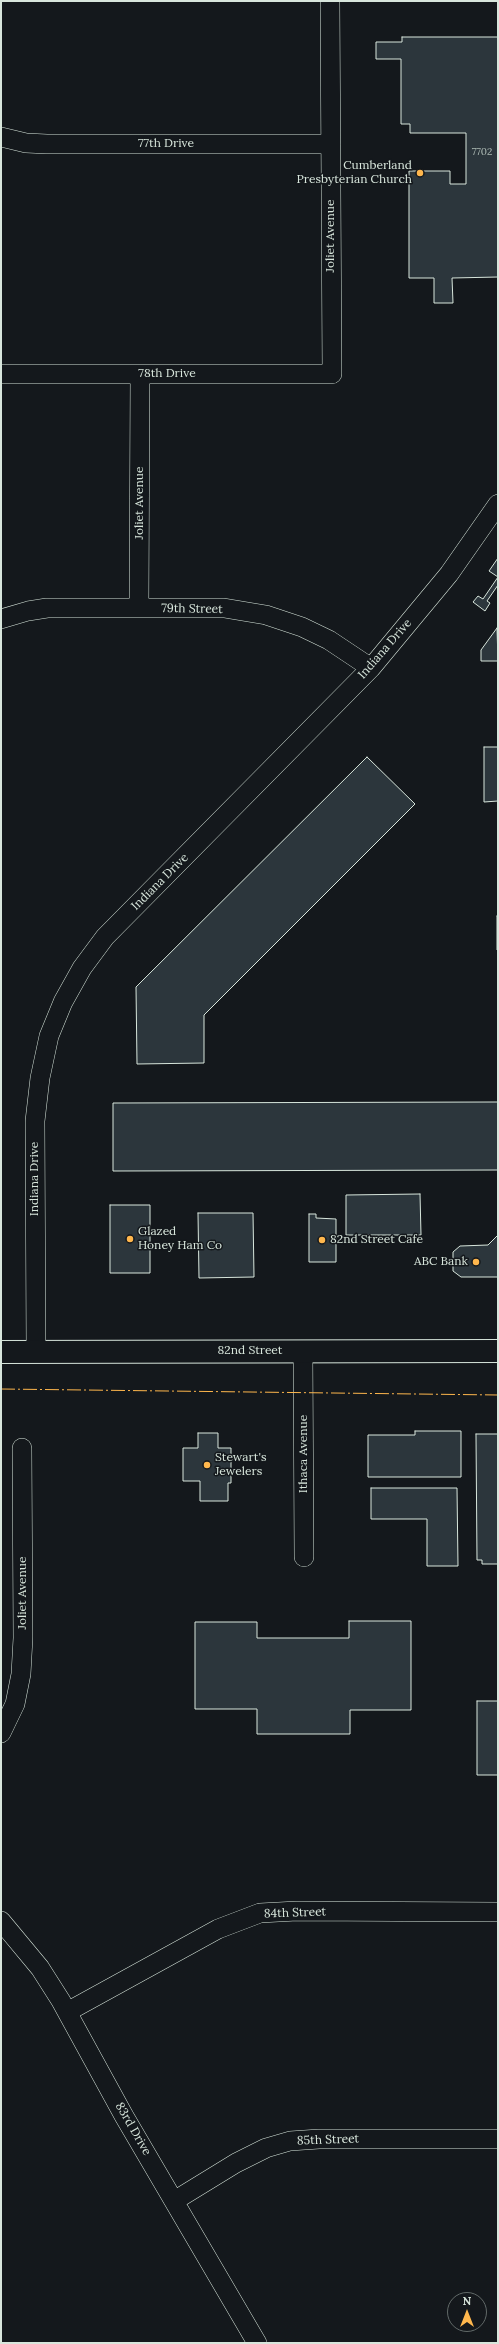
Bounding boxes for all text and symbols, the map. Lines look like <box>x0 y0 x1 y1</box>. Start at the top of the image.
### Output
street label: 77th Drive <box>138 137 194 151</box>
house number: 7702 <box>472 146 492 158</box>
place label: Cumberland Presbyterian Church <box>297 159 412 187</box>
marker: Cumberland Presbyterian Church <box>415 168 425 178</box>
street label: Joliet Avenue <box>324 199 338 273</box>
street label: 78th Drive <box>138 367 196 381</box>
street label: Joliet Avenue <box>133 466 147 540</box>
street label: 79th Street <box>161 601 223 617</box>
street label: Indiana Drive <box>355 616 415 682</box>
street label: Indiana Drive <box>129 851 191 913</box>
street label: Indiana Drive <box>28 1142 42 1216</box>
place label: Glazed Honey Ham Co <box>138 1225 222 1253</box>
place label: 82nd Street Cafe <box>330 1233 423 1247</box>
marker: Glazed Honey Ham Co <box>125 1234 135 1244</box>
marker: 82nd Street Cafe <box>317 1235 327 1245</box>
place label: ABC Bank <box>414 1255 468 1269</box>
marker: ABC Bank <box>471 1257 481 1267</box>
street label: 82nd Street <box>218 1344 282 1358</box>
street label: Ithaca Avenue <box>297 1415 311 1493</box>
place label: Stewart's Jewelers <box>215 1451 267 1479</box>
marker: Stewart's Jewelers <box>202 1460 212 1470</box>
street label: Joliet Avenue <box>16 1556 30 1630</box>
street label: 84th Street <box>264 1905 326 1921</box>
street label: 83rd Drive <box>112 2100 154 2158</box>
street label: 85th Street <box>297 2132 359 2148</box>
north arrow <box>447 2292 487 2332</box>
text: N <box>463 2294 471 2308</box>

